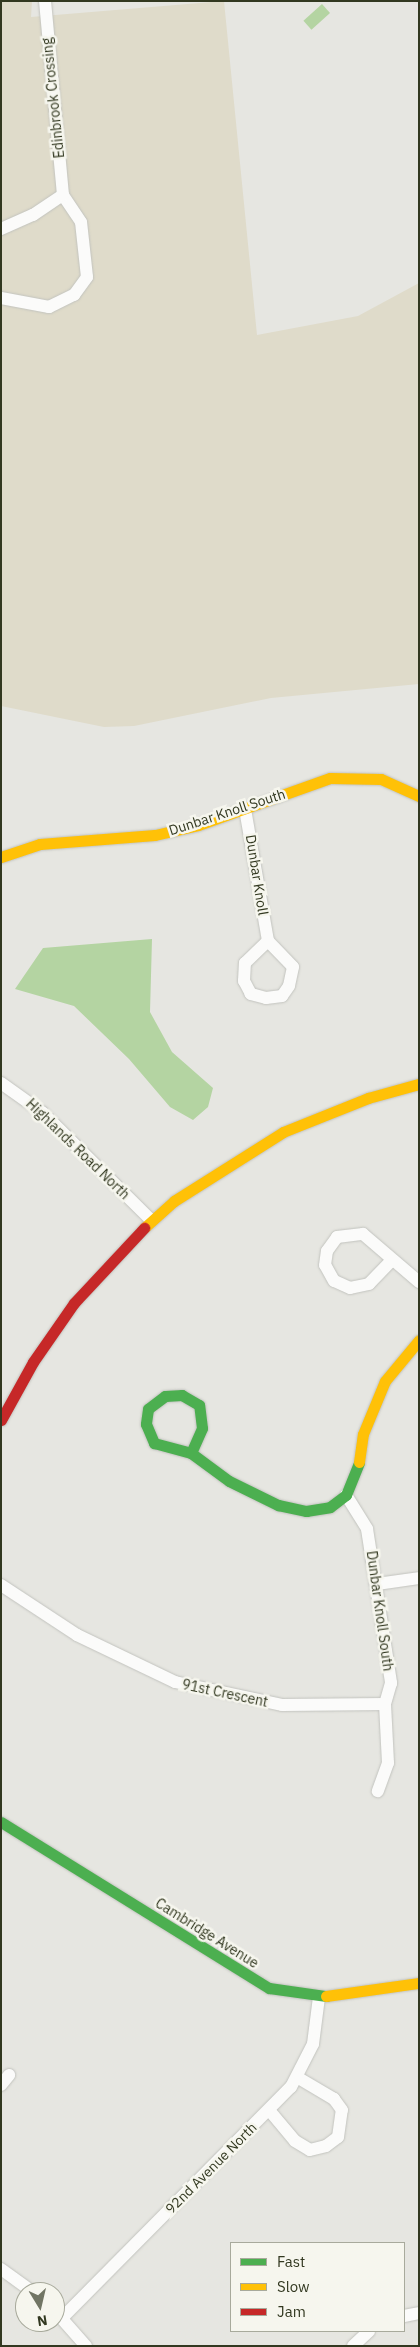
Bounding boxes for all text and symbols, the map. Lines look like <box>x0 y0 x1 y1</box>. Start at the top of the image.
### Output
street label: Edinbrook Crossing <box>38 37 68 159</box>
street label: Dunbar Knoll South <box>167 785 287 839</box>
street label: Dunbar Knoll <box>242 833 272 917</box>
street label: Highlands Road North <box>23 1095 133 1203</box>
street label: Dunbar Knoll South <box>363 1550 397 1672</box>
street label: 91st Crescent <box>180 1676 270 1710</box>
street label: Cambridge Avenue <box>152 1895 262 1971</box>
street label: 92nd Avenue North <box>162 2119 260 2217</box>
legend <box>230 2242 405 2332</box>
text: Fast <box>277 2252 305 2271</box>
text: Slow <box>277 2277 310 2296</box>
north arrow <box>15 2282 65 2332</box>
text: Jam <box>277 2302 306 2321</box>
text: N <box>36 2311 49 2331</box>

